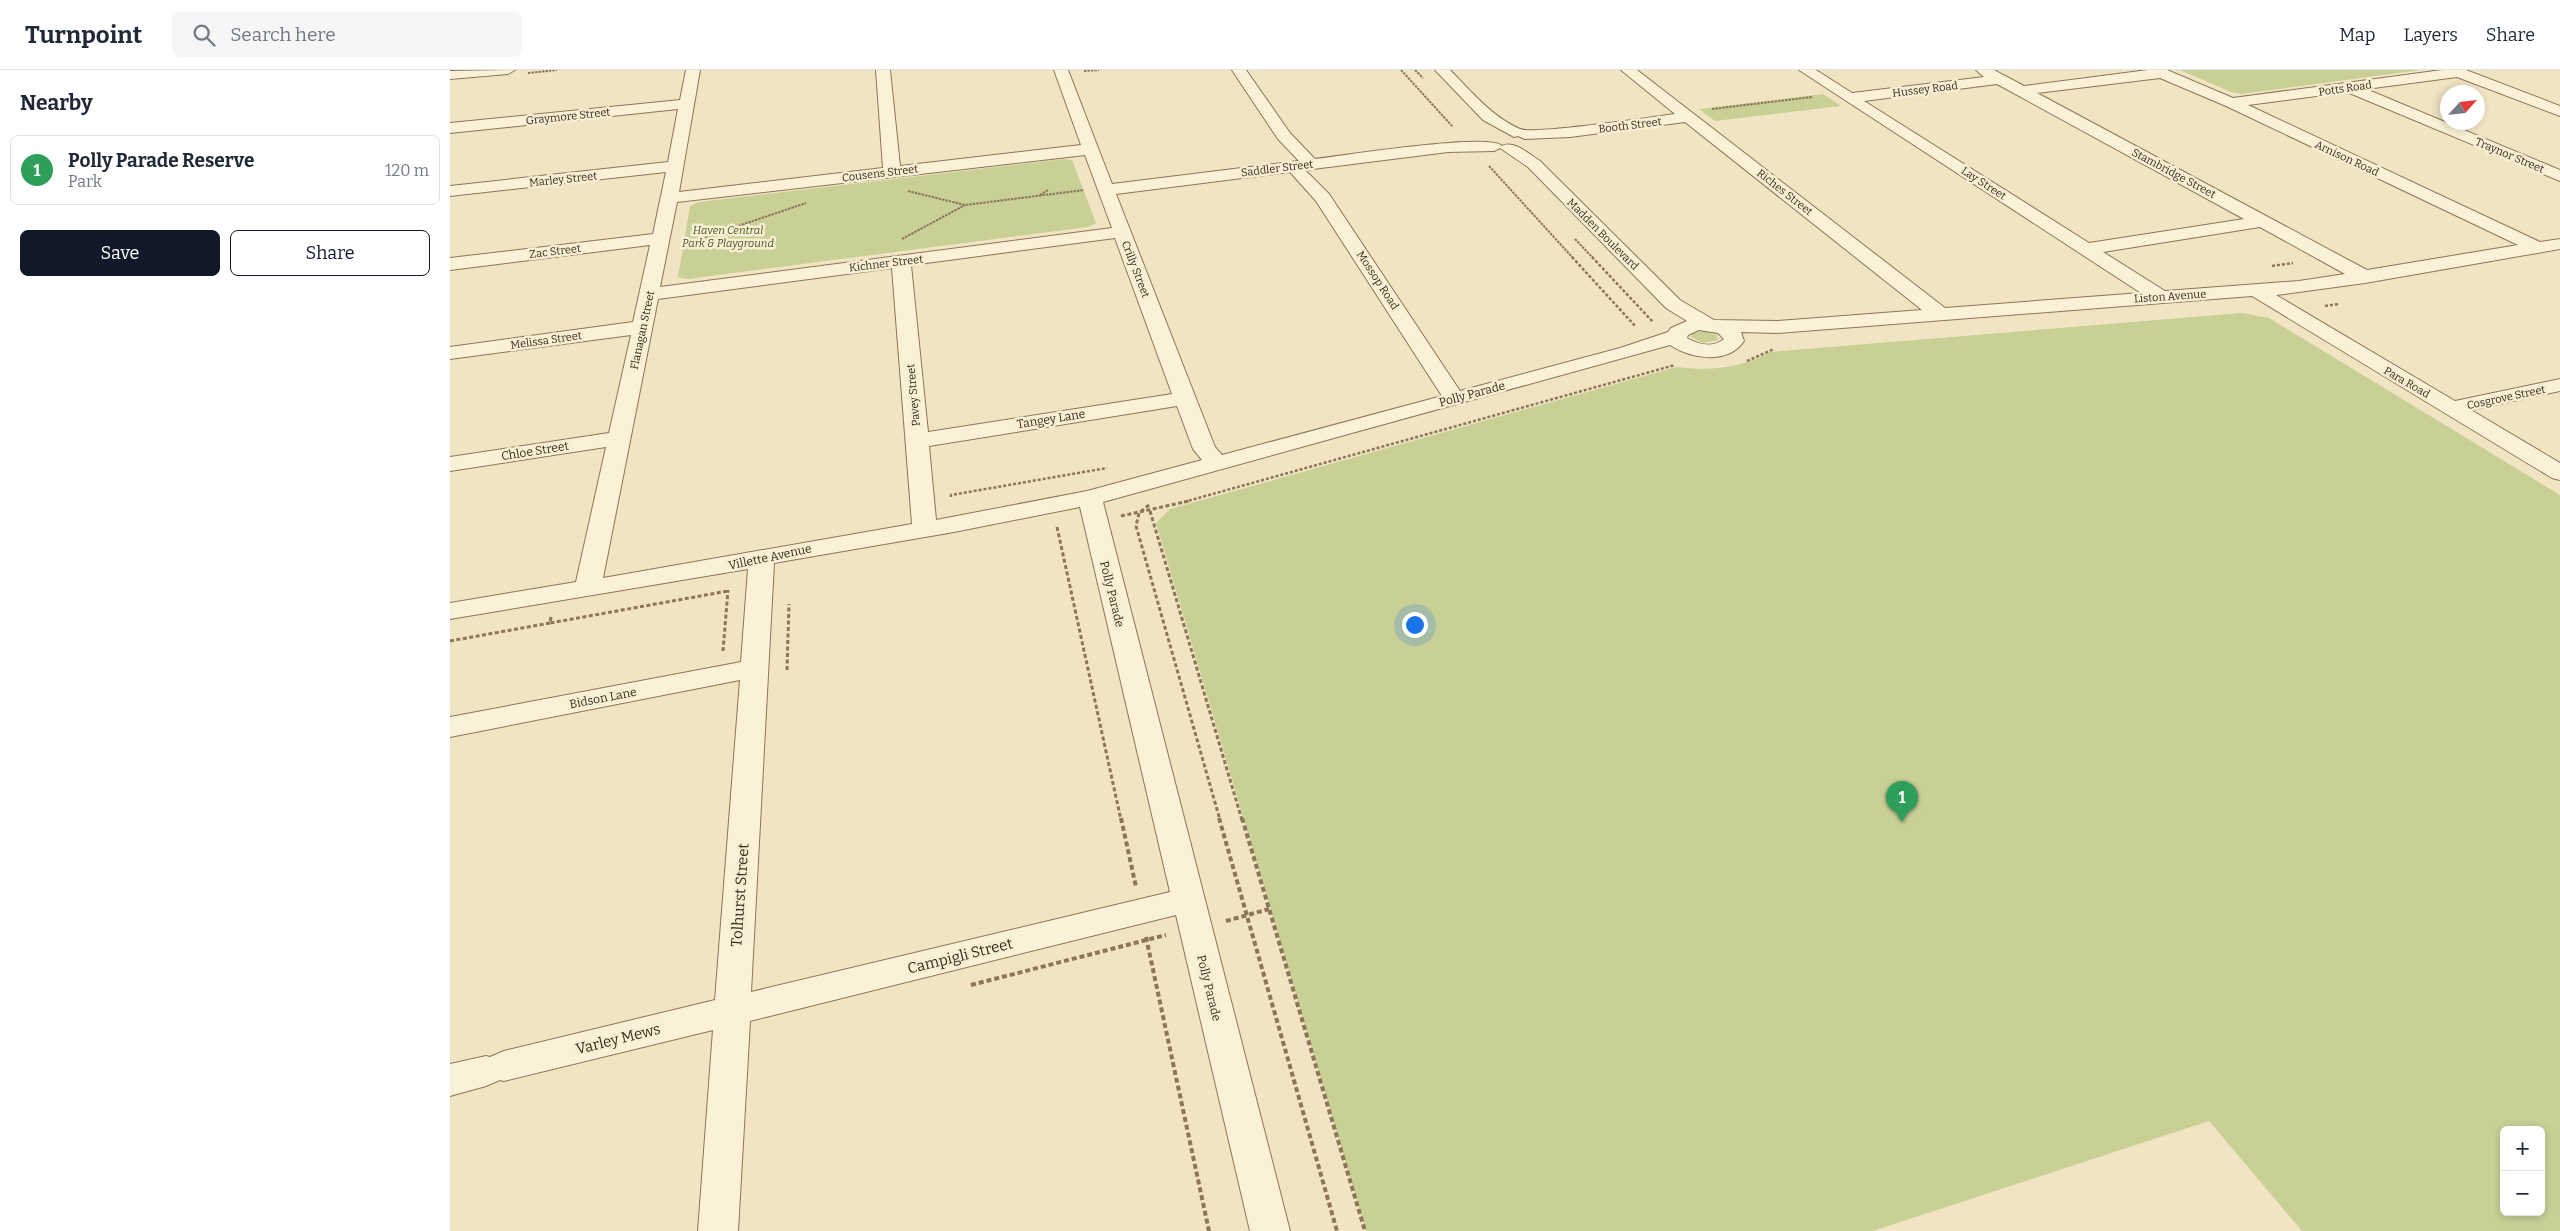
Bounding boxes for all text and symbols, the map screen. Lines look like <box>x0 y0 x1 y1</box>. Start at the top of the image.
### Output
search box <box>172 12 522 57</box>
text: Turnpoint <box>25 21 142 49</box>
icon: search <box>190 21 218 49</box>
text: Search here <box>230 23 336 46</box>
text: Map <box>2339 24 2375 46</box>
text: Layers <box>2403 24 2458 46</box>
text: Share <box>2486 24 2535 46</box>
street label: Potts Road <box>2317 78 2373 99</box>
street label: Hussey Road <box>1892 79 1959 100</box>
north arrow <box>2440 85 2485 130</box>
text: Nearby <box>20 90 93 116</box>
street label: Graymore Street <box>525 106 611 127</box>
street label: Booth Street <box>1598 115 1662 136</box>
street label: Traynor Street <box>2473 135 2546 176</box>
street label: Arnison Road <box>2313 138 2381 179</box>
street label: Stambridge Street <box>2130 146 2218 201</box>
text: Polly Parade Reserve <box>68 149 254 172</box>
street label: Saddler Street <box>1240 158 1314 179</box>
text: 1 <box>34 161 40 180</box>
text: 120 m <box>385 161 429 180</box>
street label: Cousens Street <box>841 162 919 185</box>
street label: Lay Street <box>1959 164 2009 203</box>
street label: Riches Street <box>1754 167 1815 218</box>
street label: Marley Street <box>528 169 598 190</box>
text: Park <box>68 172 102 191</box>
street label: Madden Boulevard <box>1564 196 1641 273</box>
park label: Haven Central Park & Playground <box>682 224 775 250</box>
button: Save <box>20 230 220 276</box>
button: Share <box>230 230 430 276</box>
street label: Crilly Street <box>1119 239 1152 300</box>
street label: Zac Street <box>529 242 582 261</box>
street label: Mossop Road <box>1354 248 1402 312</box>
street label: Kichner Street <box>848 253 924 274</box>
street label: Liston Avenue <box>2133 287 2207 306</box>
street label: Flanagan Street <box>628 289 657 371</box>
street label: Melissa Street <box>510 329 583 352</box>
street label: Pavey Street <box>904 363 923 427</box>
street label: Para Road <box>2381 364 2432 401</box>
street label: Polly Parade <box>1437 378 1507 410</box>
street label: Cosgrove Street <box>2466 383 2547 412</box>
street label: Tangey Lane <box>1016 407 1086 431</box>
street label: Chloe Street <box>500 439 570 463</box>
street label: Villette Avenue <box>727 541 813 573</box>
street label: Polly Parade <box>1097 559 1127 629</box>
your location <box>1402 612 1428 638</box>
street label: Bidson Lane <box>568 685 638 711</box>
pin: 1 <box>1886 781 1918 822</box>
street label: Tolhurst Street <box>727 842 753 947</box>
street label: Campigli Street <box>906 934 1015 978</box>
street label: Polly Parade <box>1194 953 1224 1023</box>
street label: Varley Mews <box>574 1020 662 1058</box>
map controls <box>2500 1126 2545 1216</box>
button: + <box>2500 1126 2545 1171</box>
button: − <box>2500 1171 2545 1216</box>

